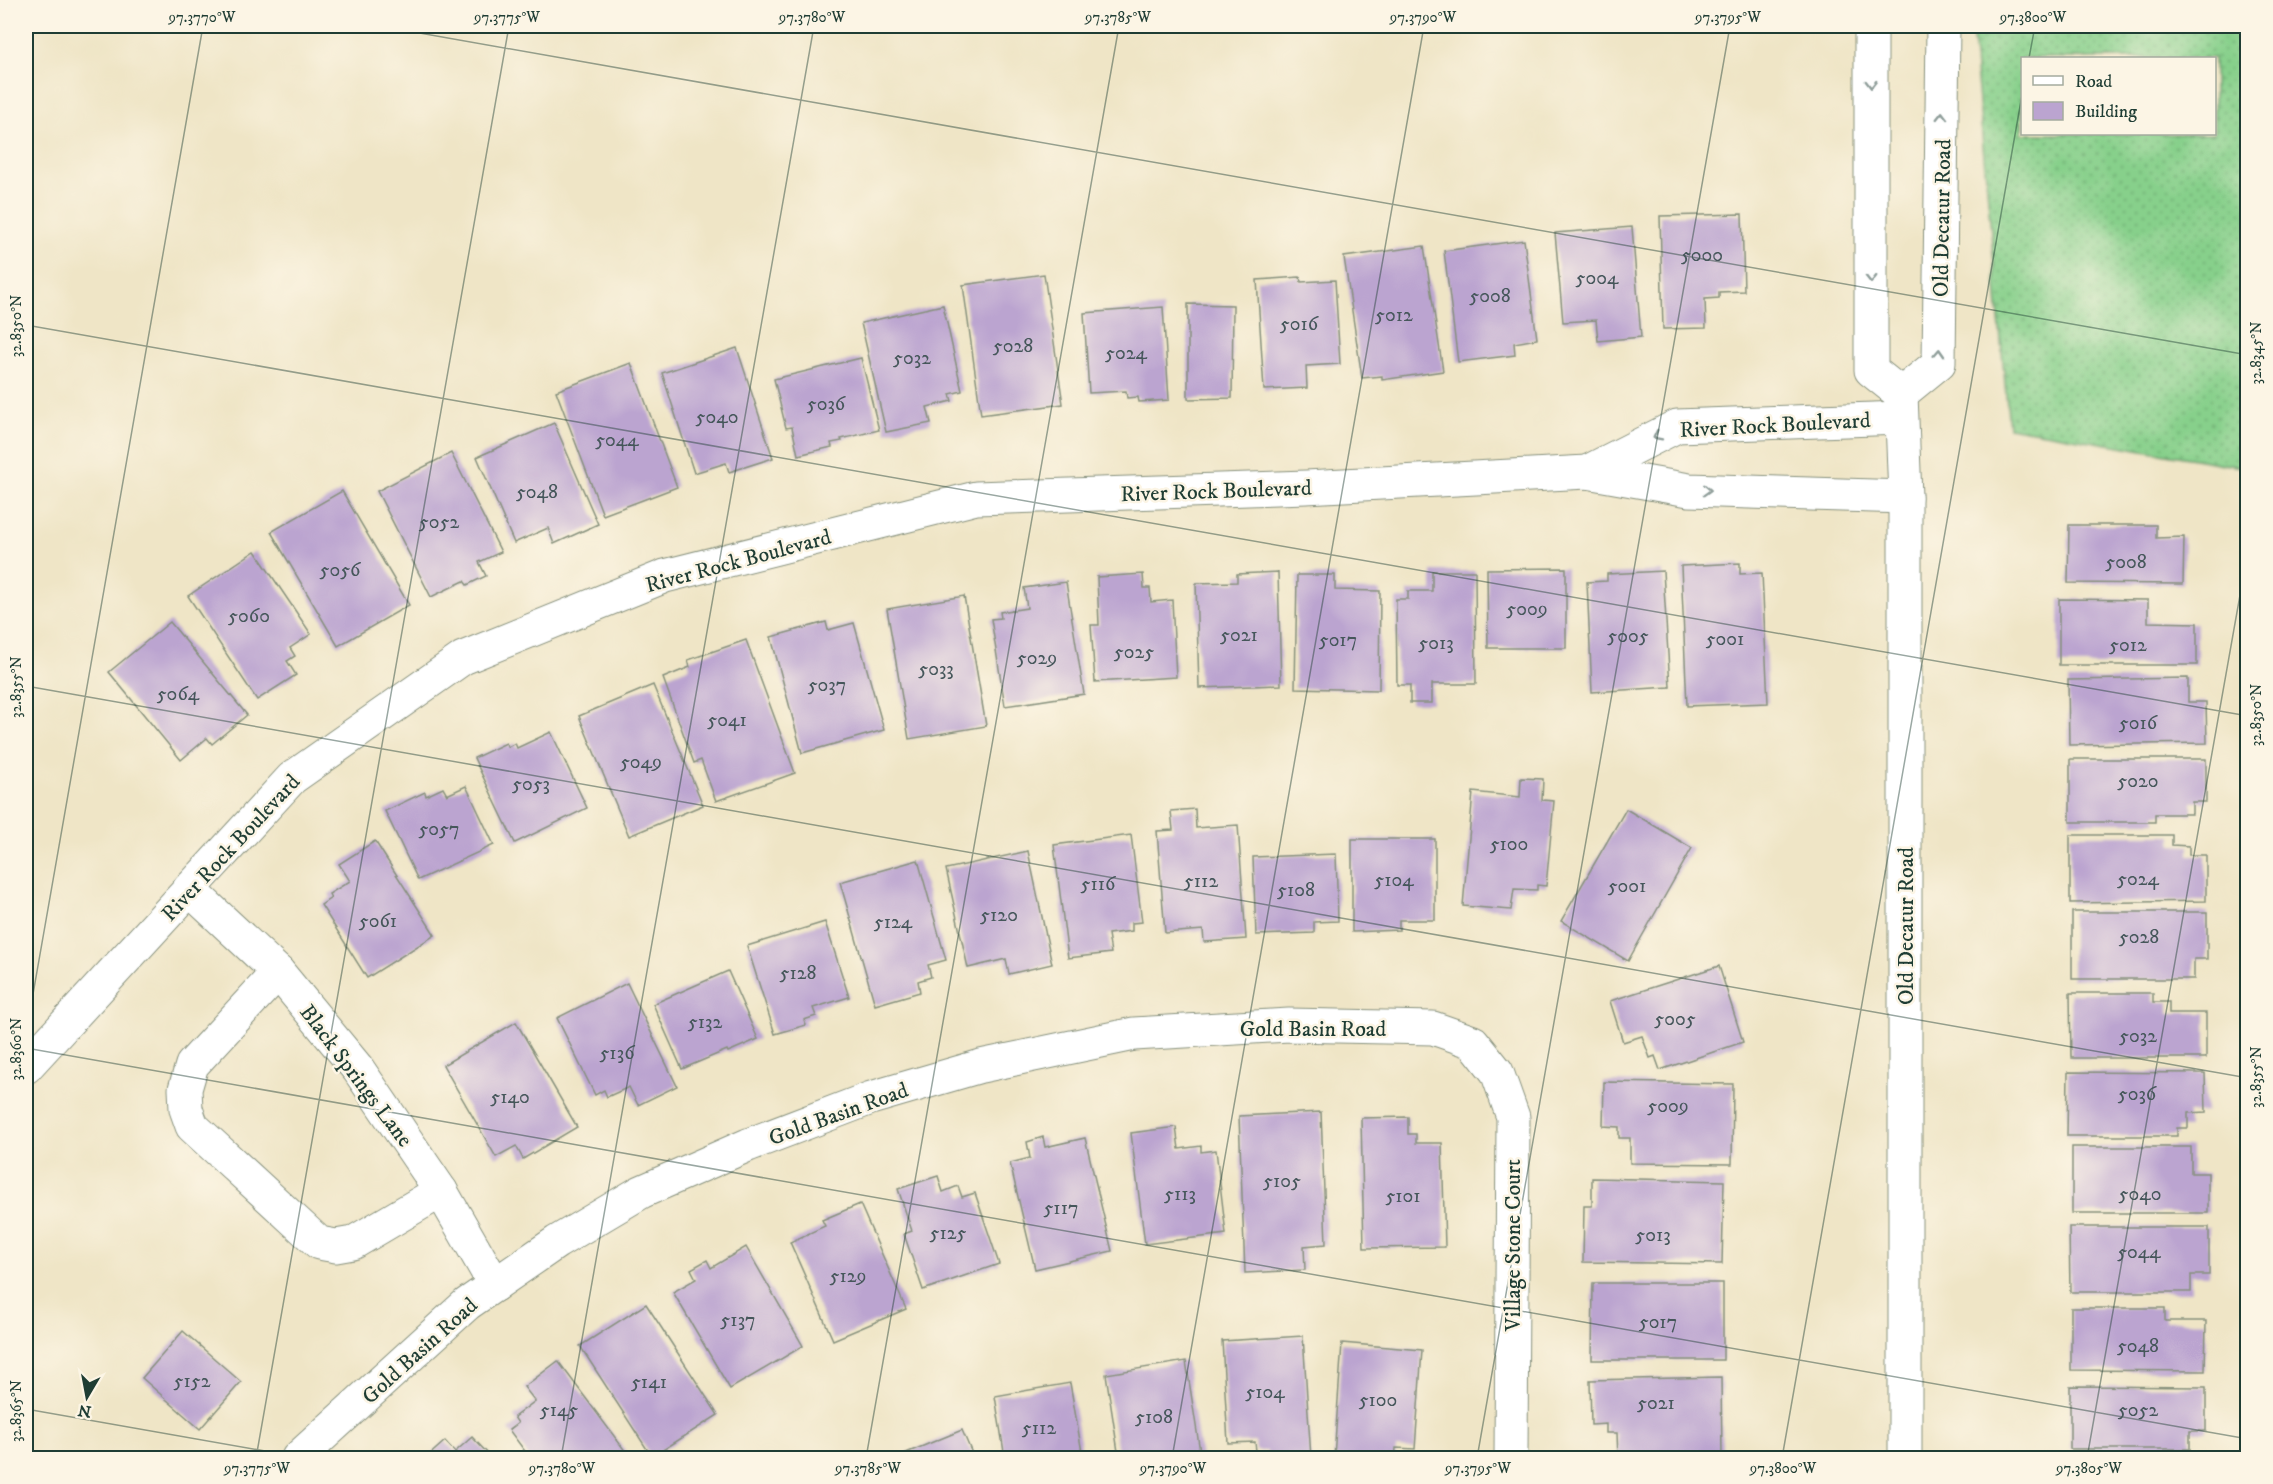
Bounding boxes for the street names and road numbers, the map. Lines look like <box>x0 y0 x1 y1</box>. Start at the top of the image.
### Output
street label: Old Decatur Road <box>1928 139 1957 297</box>
street label: River Rock Boulevard <box>1679 407 1871 444</box>
street label: River Rock Boulevard <box>1120 475 1312 508</box>
street label: River Rock Boulevard <box>643 524 834 599</box>
street label: River Rock Boulevard <box>156 769 306 927</box>
street label: Old Decatur Road <box>1893 847 1920 1005</box>
street label: Black Springs Lane <box>293 999 418 1152</box>
street label: Gold Basin Road <box>1240 1016 1386 1043</box>
street label: Gold Basin Road <box>765 1077 912 1152</box>
street label: Village Stone Court <box>1500 1159 1527 1332</box>
street label: Gold Basin Road <box>357 1292 483 1410</box>

